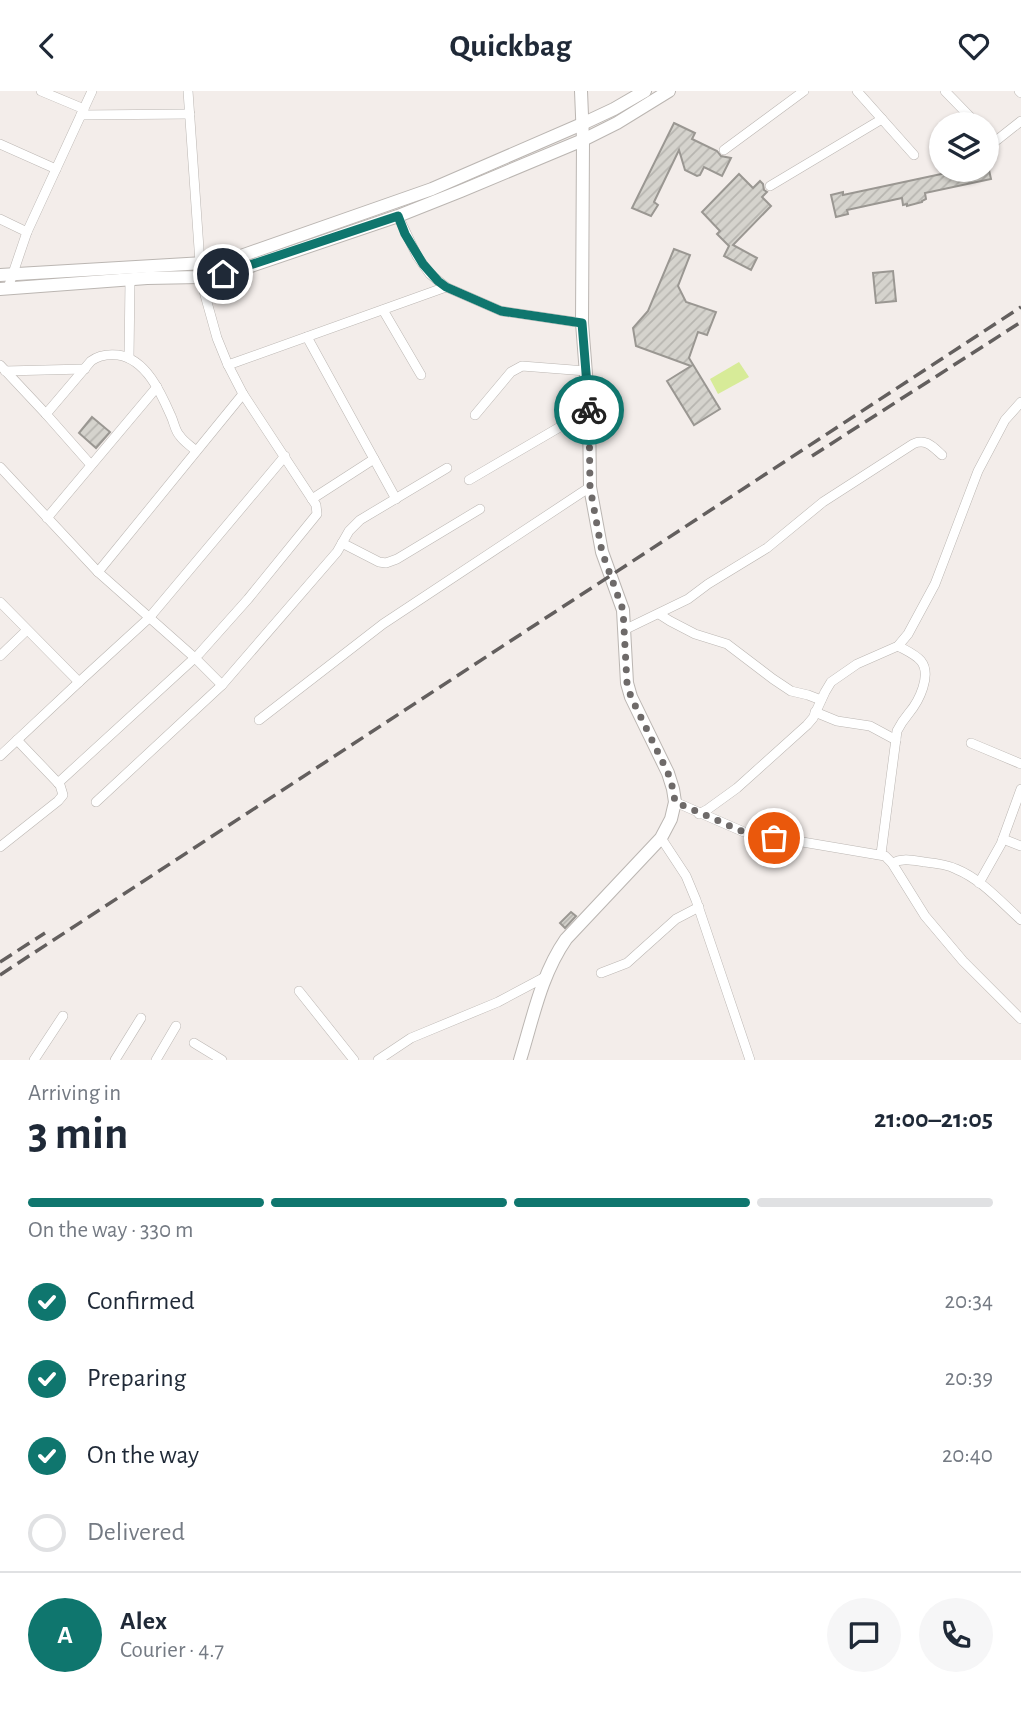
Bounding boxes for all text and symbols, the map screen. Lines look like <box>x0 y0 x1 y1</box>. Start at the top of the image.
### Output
icon: back <box>28 27 66 65</box>
icon: heart <box>955 27 993 65</box>
text: Quickbag <box>450 30 571 62</box>
map controls <box>929 112 999 182</box>
button: layers <box>929 112 999 182</box>
pin <box>193 244 253 304</box>
icon: home <box>204 255 242 293</box>
courier <box>554 375 624 445</box>
icon: bike <box>570 391 608 429</box>
pin <box>744 808 804 868</box>
icon: bag <box>755 819 793 857</box>
text: Arriving in <box>28 1082 121 1105</box>
text: 21:00–21:05 <box>874 1106 993 1132</box>
text: 3 min <box>28 1111 128 1157</box>
text: On the way · 330 m <box>28 1219 193 1242</box>
icon: check <box>28 1283 66 1321</box>
text: Confirmed <box>87 1288 195 1314</box>
text: 20:34 <box>945 1290 993 1313</box>
icon: check <box>28 1360 66 1398</box>
text: Preparing <box>87 1365 186 1391</box>
text: 20:39 <box>945 1367 993 1390</box>
icon: check <box>28 1437 66 1475</box>
text: On the way <box>87 1442 199 1468</box>
text: 20:40 <box>942 1444 993 1467</box>
text: Delivered <box>87 1519 185 1545</box>
button: chat <box>827 1598 901 1672</box>
button: phone <box>919 1598 993 1672</box>
text: Alex <box>120 1608 167 1634</box>
text: A <box>57 1622 73 1648</box>
text: Courier · 4.7 <box>120 1639 224 1662</box>

